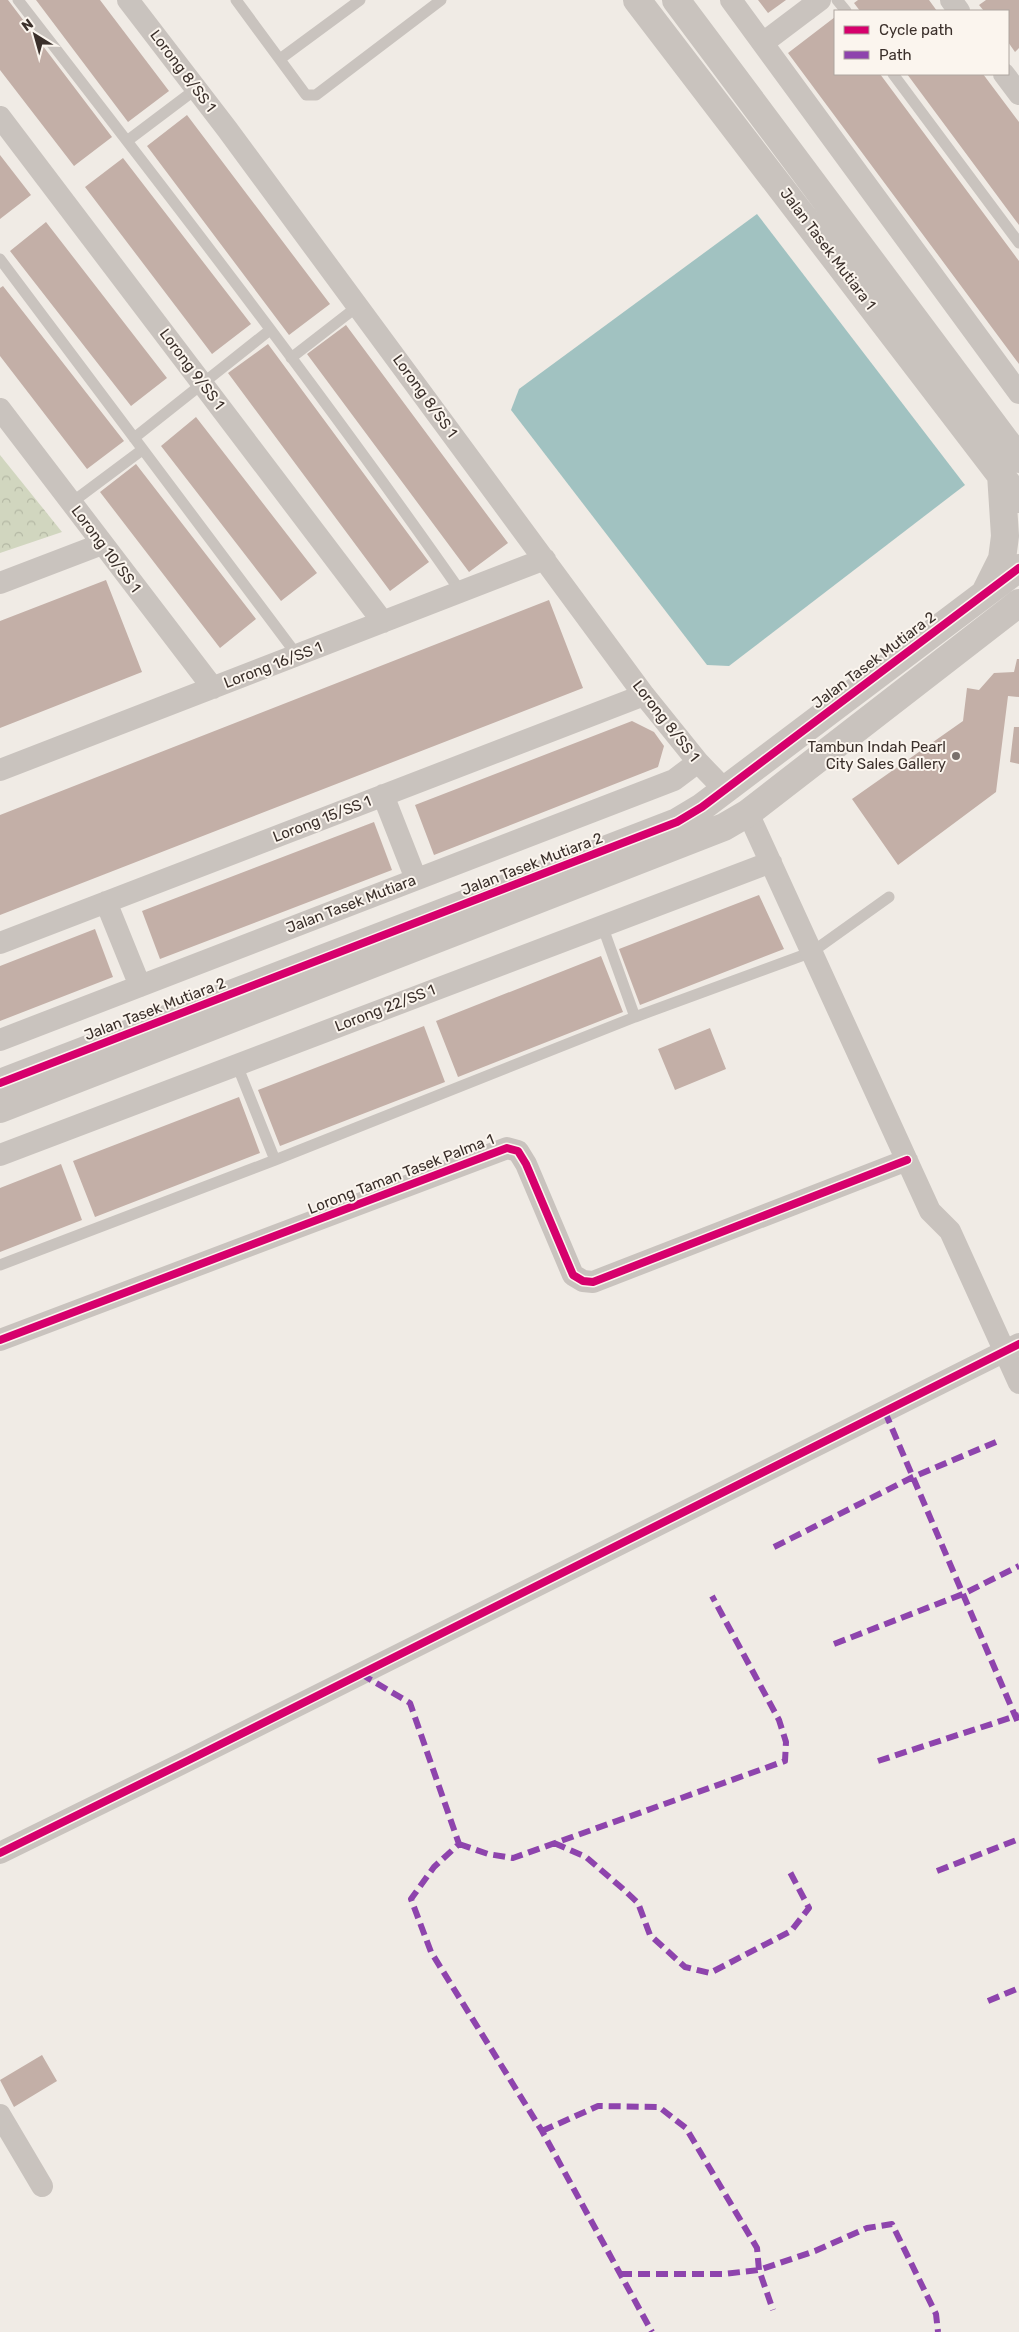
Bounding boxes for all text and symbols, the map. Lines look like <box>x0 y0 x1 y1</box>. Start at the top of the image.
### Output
north arrow <box>10 10 60 60</box>
legend <box>834 10 1009 75</box>
text: N <box>18 15 37 35</box>
text: Cycle path <box>879 21 953 39</box>
street label: Lorong 8/SS 1 <box>146 26 220 116</box>
text: Path <box>879 46 912 64</box>
street label: Jalan Tasek Mutiara 1 <box>776 185 880 313</box>
street label: Lorong 9/SS 1 <box>156 325 228 413</box>
street label: Lorong 8/SS 1 <box>389 351 461 441</box>
street label: Lorong 10/SS 1 <box>67 502 145 596</box>
street label: Jalan Tasek Mutiara 2 <box>809 608 939 712</box>
street label: Lorong 16/SS 1 <box>221 638 325 692</box>
street label: Lorong 8/SS 1 <box>629 677 703 765</box>
place label: Tambun Indah Pearl City Sales Gallery <box>808 738 946 773</box>
marker: Tambun Indah Pearl City Sales Gallery <box>950 750 962 762</box>
street label: Lorong 15/SS 1 <box>270 792 374 846</box>
street label: Jalan Tasek Mutiara 2 <box>459 829 605 899</box>
street label: Jalan Tasek Mutiara <box>284 871 418 937</box>
street label: Jalan Tasek Mutiara 2 <box>82 974 228 1044</box>
street label: Lorong 22/SS 1 <box>332 981 438 1035</box>
street label: Lorong Taman Tasek Palma 1 <box>305 1130 497 1218</box>

